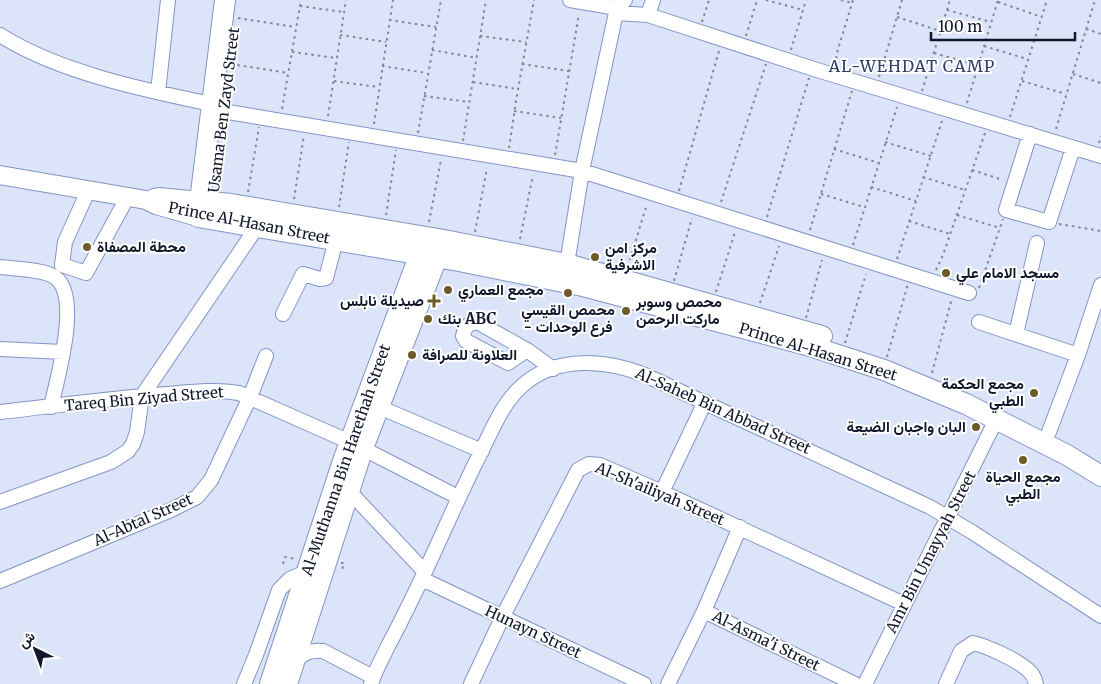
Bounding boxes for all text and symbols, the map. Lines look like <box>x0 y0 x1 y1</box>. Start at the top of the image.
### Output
scale bar <box>931 10 1075 42</box>
text: 100 m <box>938 17 982 36</box>
street label: Usama Ben Zayd Street <box>204 26 243 194</box>
district label: AL-WEHDAT CAMP <box>828 56 995 76</box>
street label: Prince Al-Hasan Street <box>167 198 332 248</box>
place label: محطة المصفاة <box>97 237 186 256</box>
place label: مركز امن الاشرفية <box>605 238 657 274</box>
marker: محطة المصفاة <box>81 241 93 253</box>
marker: مركز امن الاشرفية <box>589 251 601 263</box>
place label: مسجد الامام علي <box>956 263 1059 286</box>
marker: مسجد الامام علي <box>940 267 952 279</box>
place label: مجمع العماري <box>458 280 544 303</box>
marker: مجمع العماري <box>442 284 454 296</box>
marker: محمص القيسي - فرع الوحدات <box>562 287 574 299</box>
place label: صيديلة نابلس <box>340 291 424 310</box>
place label: محمص وسوبر ماركت الرحمن <box>635 292 722 328</box>
marker: صيديلة نابلس <box>428 295 440 307</box>
place label: محمص القيسي - فرع الوحدات <box>521 300 615 337</box>
marker: محمص وسوبر ماركت الرحمن <box>620 305 632 317</box>
place label: بنك ABC <box>438 309 497 328</box>
marker: بنك ABC <box>422 313 434 325</box>
street label: Prince Al-Hasan Street <box>737 318 900 385</box>
street label: Al-Muthanna Bin Harethah Street <box>297 342 394 579</box>
place label: العلاونة للصرافة <box>422 345 517 364</box>
marker: العلاونة للصرافة <box>406 349 418 361</box>
street label: Al-Saheb Bin Abbad Street <box>632 363 814 458</box>
place label: مجمع الحكمة الطبي <box>941 374 1024 414</box>
street label: Tareq Bin Ziyad Street <box>64 382 225 415</box>
marker: مجمع الحكمة الطبي <box>1028 387 1040 399</box>
place label: البان واجبان الضيعة <box>847 417 966 436</box>
marker: البان واجبان الضيعة <box>970 421 982 433</box>
marker: مجمع الحياة الطبي <box>1017 454 1029 466</box>
street label: Al-Sh'ailiyah Street <box>592 457 728 529</box>
street label: Amr Bin Umayyah Street <box>881 467 980 637</box>
place label: مجمع الحياة الطبي <box>985 467 1061 507</box>
street label: Al-Abtal Street <box>89 489 195 550</box>
street label: Hunayn Street <box>482 601 584 662</box>
street label: Al-Asma'i Street <box>708 606 823 675</box>
north arrow <box>10 624 60 674</box>
text: ش <box>14 627 39 652</box>

